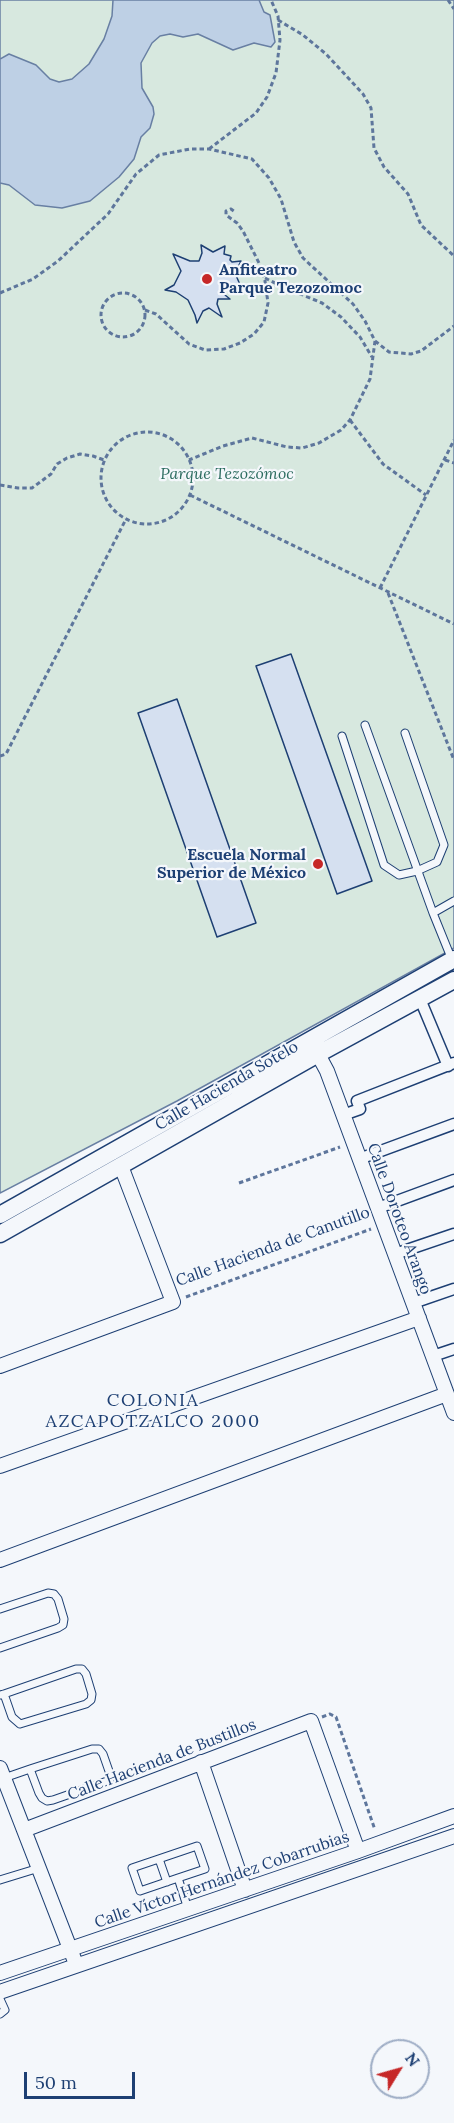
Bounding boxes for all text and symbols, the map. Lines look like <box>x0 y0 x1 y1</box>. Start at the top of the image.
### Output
place label: Anfiteatro Parque Tezozomoc <box>219 260 362 298</box>
marker: Anfiteatro Parque Tezozomoc <box>200 272 214 286</box>
park label: Parque Tezozómoc <box>160 464 294 484</box>
place label: Escuela Normal Superior de México <box>157 845 306 883</box>
marker: Escuela Normal Superior de México <box>311 857 325 871</box>
street label: Calle Hacienda Sotelo <box>152 1037 302 1135</box>
street label: Calle Doroteo Arango <box>363 1141 435 1297</box>
street label: Calle Hacienda de Canutillo <box>173 1203 373 1291</box>
district label: COLONIA AZCAPOTZALCO 2000 <box>45 1390 261 1432</box>
street label: Calle Hacienda de Bustillos <box>65 1715 259 1805</box>
street label: Calle Víctor Hernández Cobarrubias <box>92 1827 352 1933</box>
north arrow <box>370 2039 430 2099</box>
text: N <box>401 2048 424 2070</box>
scale bar <box>27 2060 138 2098</box>
text: 50 m <box>35 2071 77 2094</box>

